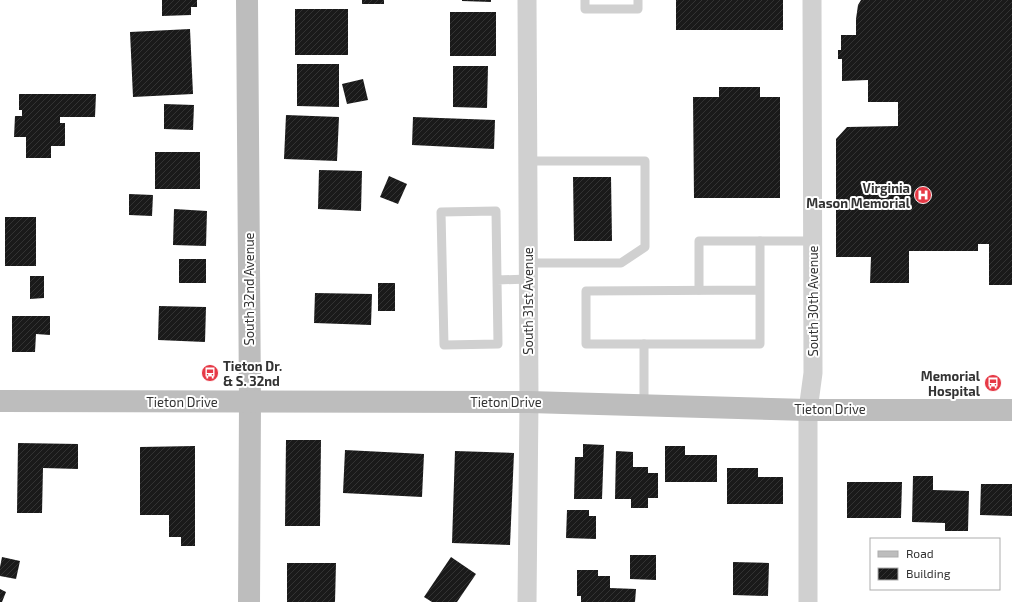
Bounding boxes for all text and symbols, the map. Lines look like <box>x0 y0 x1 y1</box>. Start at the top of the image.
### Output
place label: Virginia Mason Memorial <box>806 180 911 211</box>
hospital icon: Virginia Mason Memorial <box>913 185 933 205</box>
street label: South 32nd Avenue <box>241 232 257 346</box>
street label: South 30th Avenue <box>805 245 821 357</box>
street label: South 31st Avenue <box>520 247 536 355</box>
place label: Tieton Dr. & S. 32nd <box>223 358 282 389</box>
bus stop icon: Tieton Dr. & S. 32nd <box>200 363 220 383</box>
place label: Memorial Hospital <box>921 368 981 399</box>
bus stop icon: Memorial Hospital <box>983 373 1003 393</box>
street label: Tieton Drive <box>146 394 218 410</box>
street label: Tieton Drive <box>470 394 542 410</box>
street label: Tieton Drive <box>794 401 866 417</box>
legend <box>870 538 1000 590</box>
text: Road <box>906 546 934 560</box>
text: Building <box>906 566 951 580</box>

